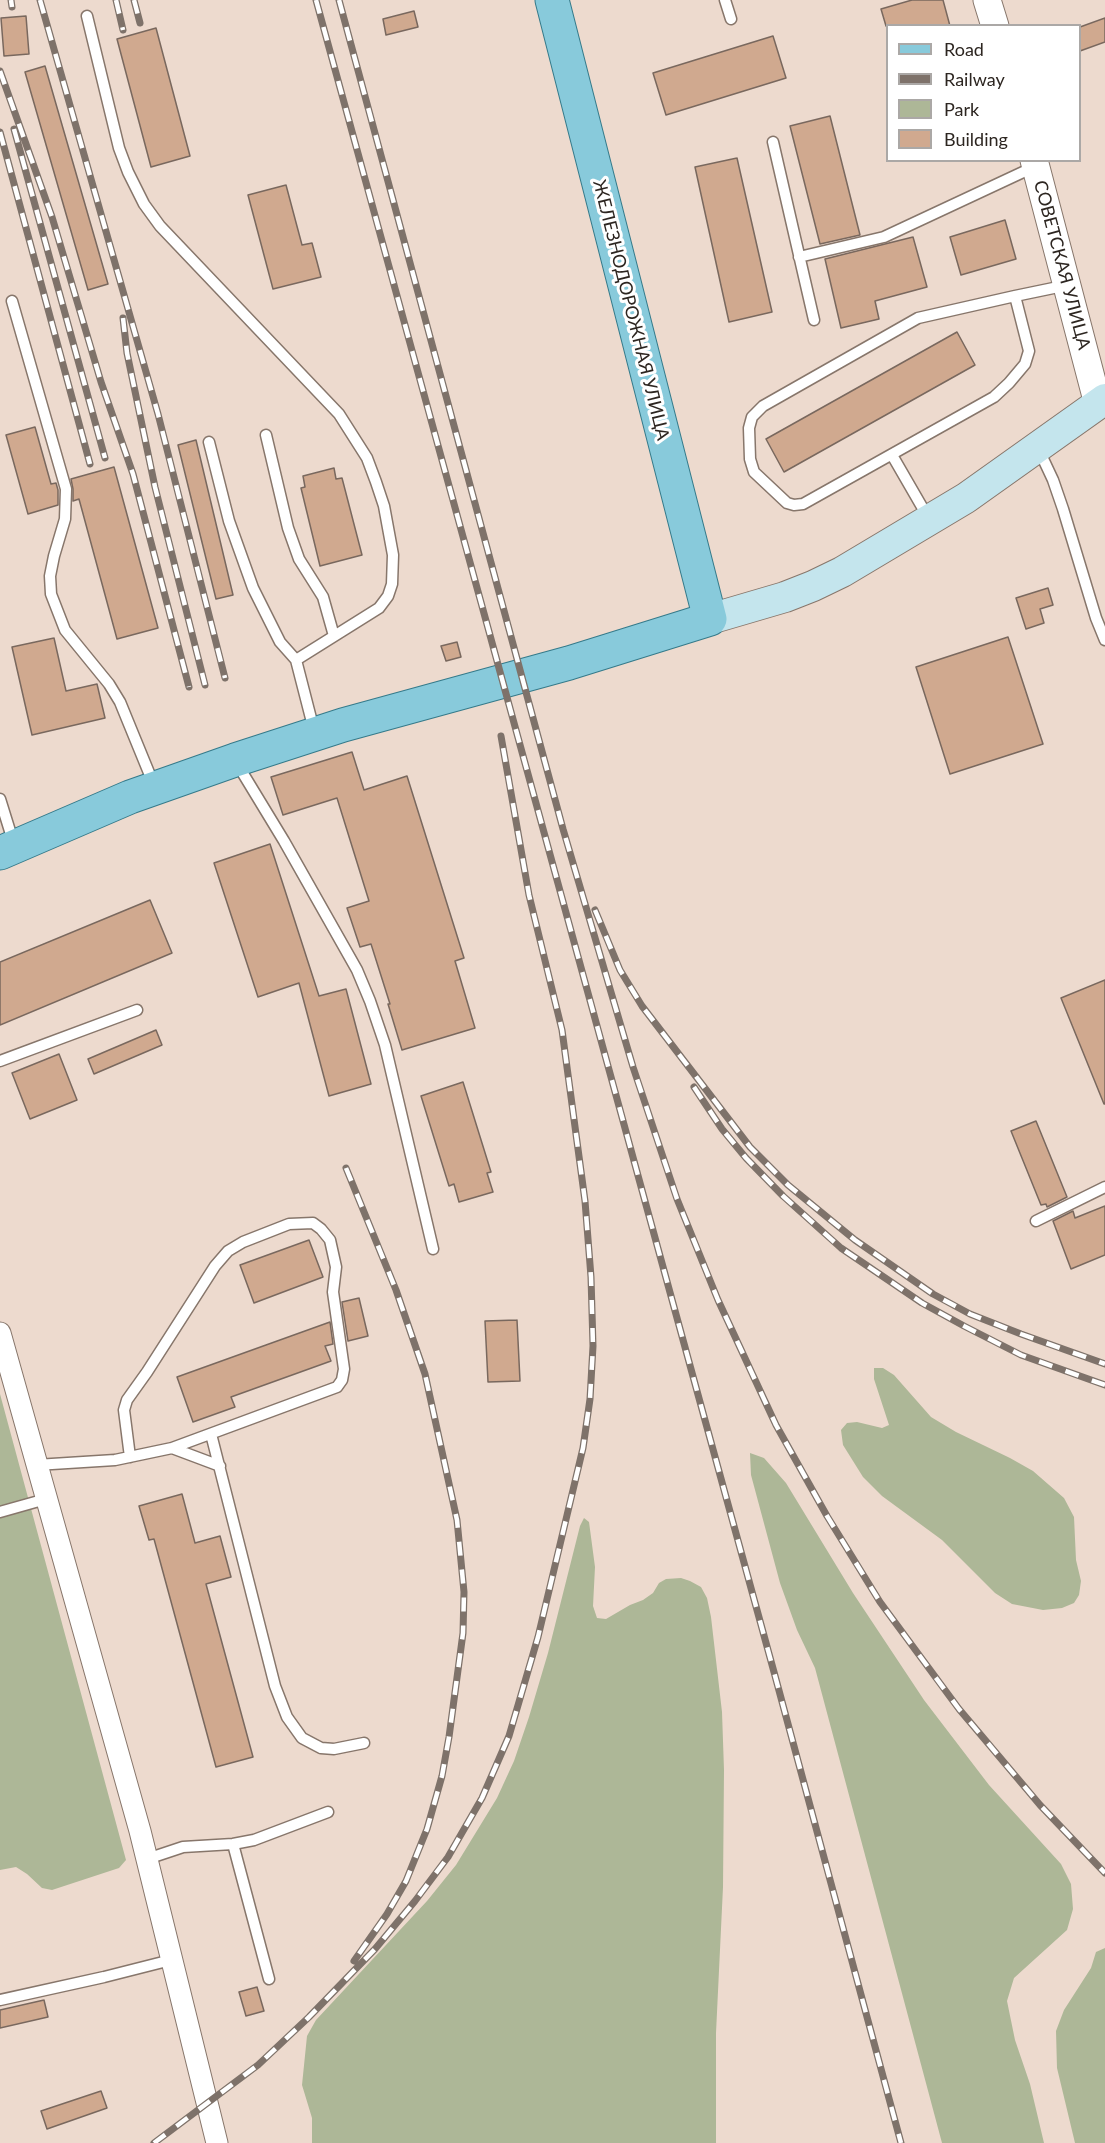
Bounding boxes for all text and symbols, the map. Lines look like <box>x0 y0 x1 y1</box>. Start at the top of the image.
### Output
legend <box>886 24 1081 162</box>
text: Road <box>944 38 984 60</box>
text: Railway <box>944 68 1005 90</box>
text: Park <box>944 98 979 120</box>
text: Building <box>944 128 1008 150</box>
street label: ЖЕЛЕЗНОДОРОЖНАЯ УЛИЦА <box>588 177 674 443</box>
street label: СОВЕТСКАЯ УЛИЦА <box>1029 178 1095 352</box>

